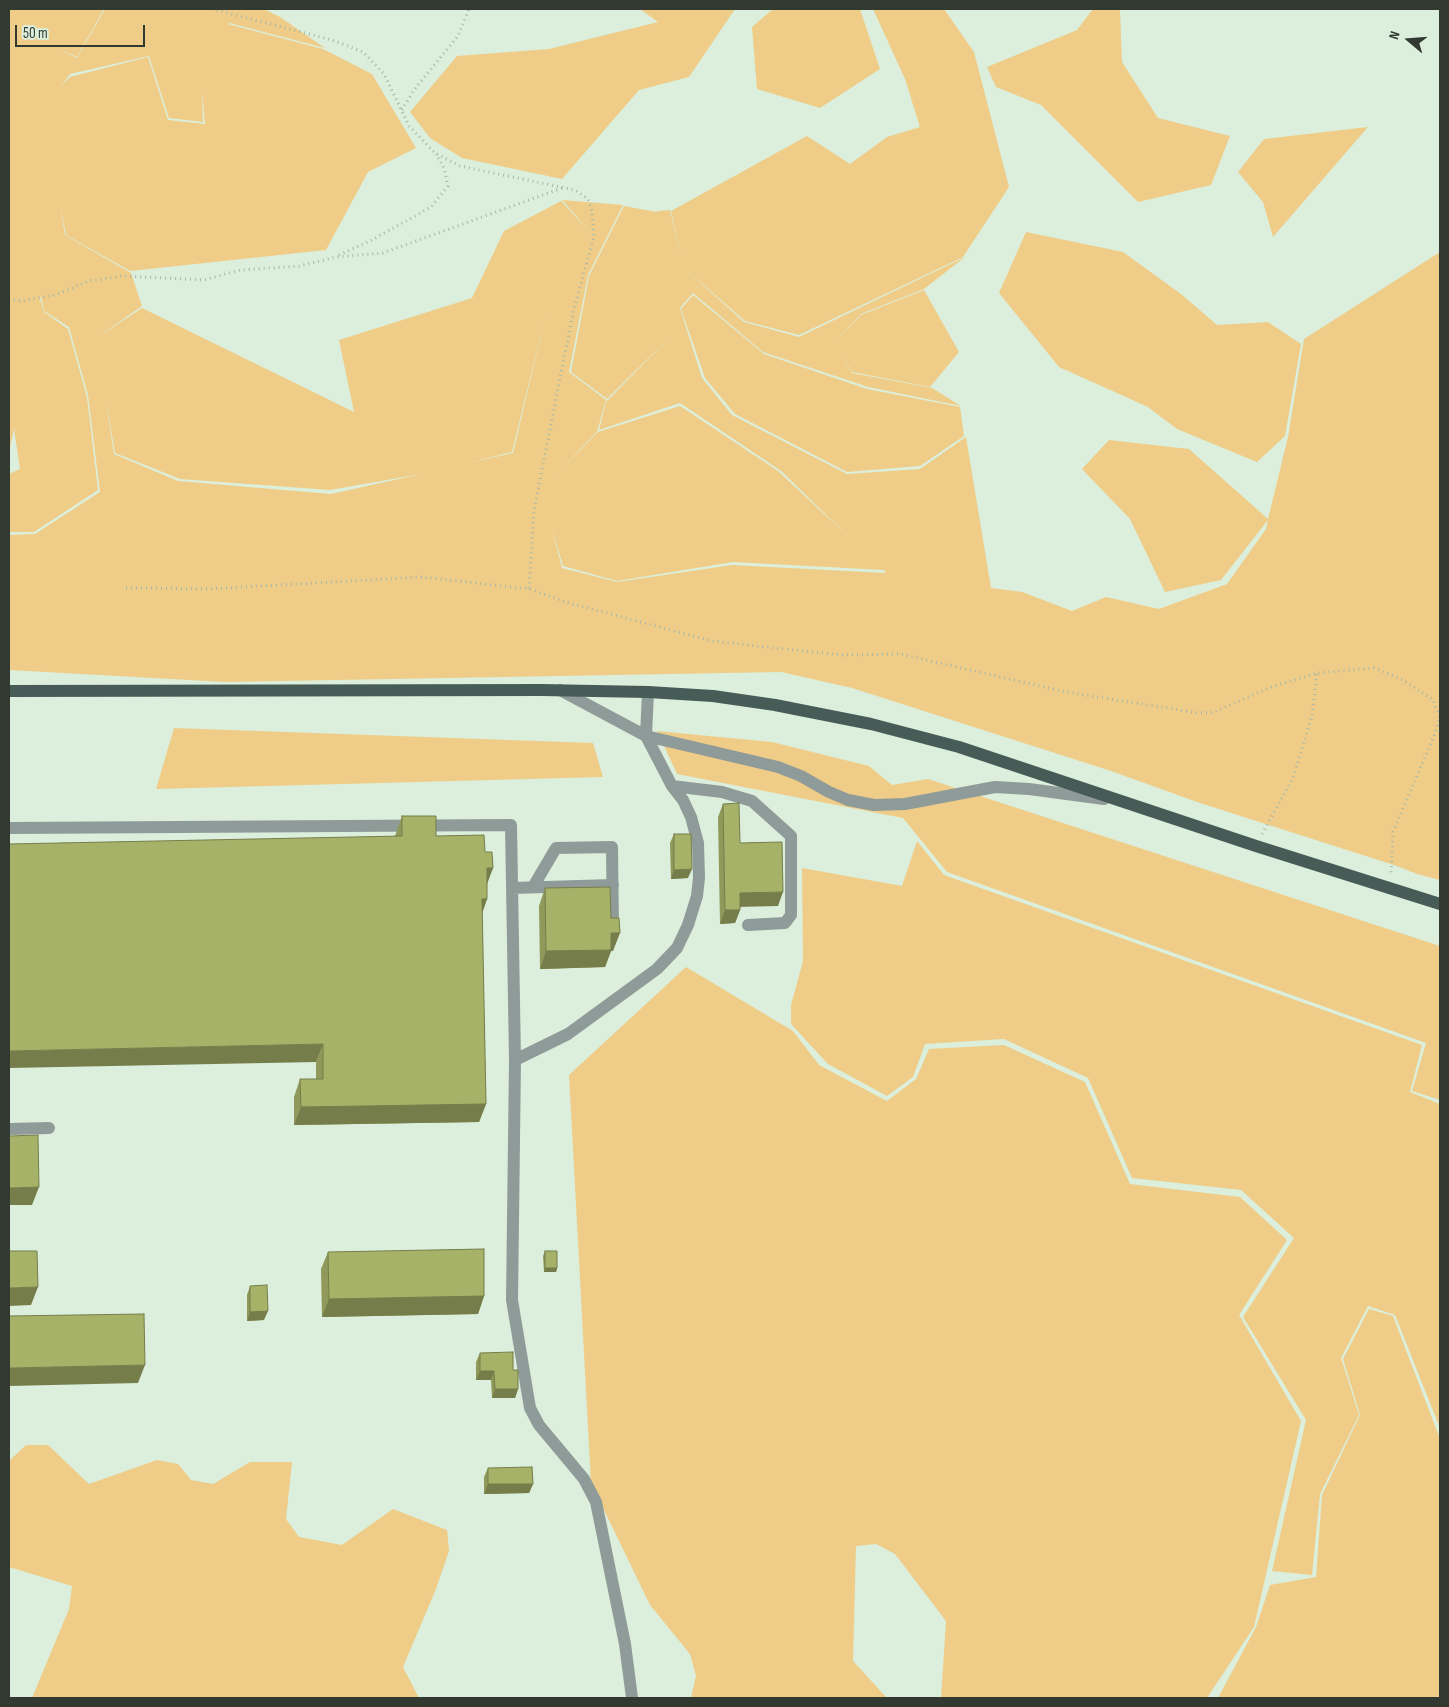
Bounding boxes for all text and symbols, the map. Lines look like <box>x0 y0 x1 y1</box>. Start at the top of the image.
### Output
scale bar <box>18 15 148 47</box>
north arrow <box>1384 15 1434 65</box>
text: 50 m <box>23 24 48 43</box>
text: N <box>1385 29 1403 41</box>

